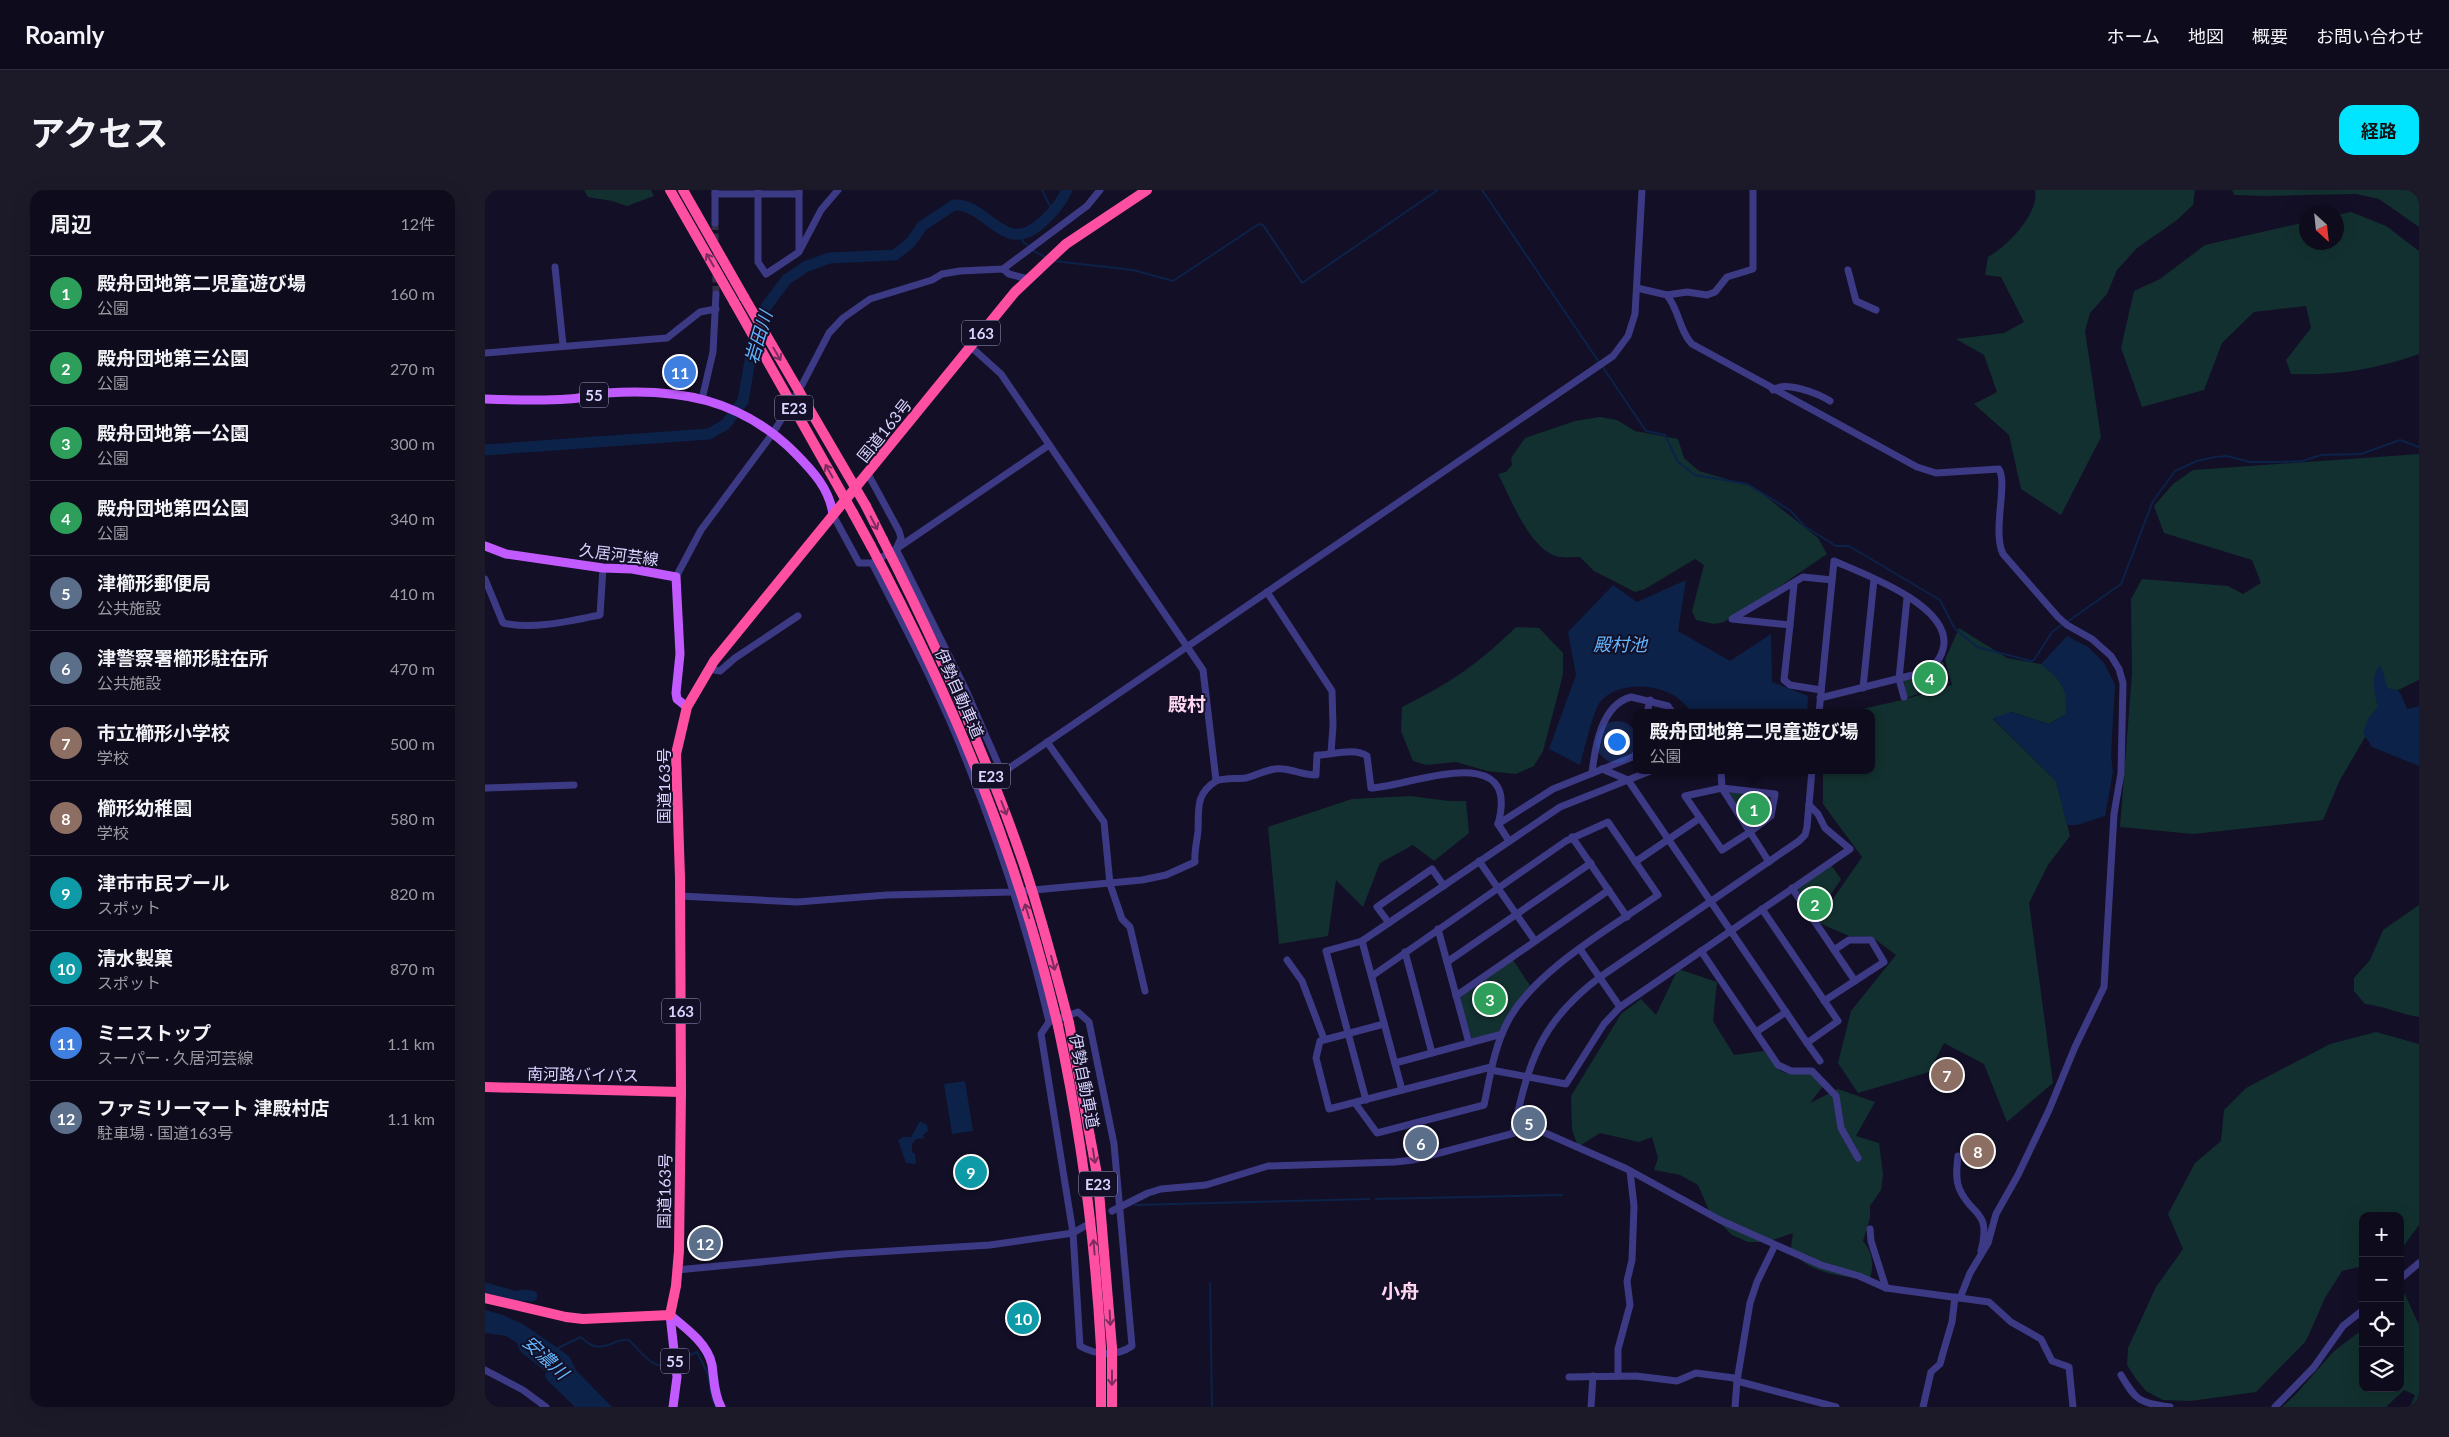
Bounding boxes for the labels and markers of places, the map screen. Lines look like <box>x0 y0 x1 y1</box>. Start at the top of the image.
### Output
pin: 11 <box>664 353 696 391</box>
pin: 4 <box>1914 659 1946 697</box>
pin: 1 <box>1738 790 1770 828</box>
pin: 2 <box>1799 885 1831 923</box>
pin: 3 <box>1474 980 1506 1018</box>
pin: 7 <box>1931 1056 1963 1094</box>
pin: 5 <box>1513 1104 1545 1142</box>
pin: 6 <box>1405 1124 1437 1162</box>
pin: 8 <box>1962 1132 1994 1170</box>
pin: 9 <box>955 1153 987 1191</box>
pin: 12 <box>689 1224 721 1262</box>
pin: 10 <box>1007 1299 1039 1337</box>

